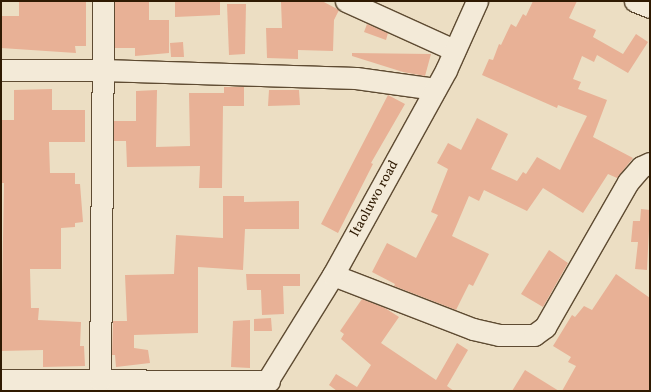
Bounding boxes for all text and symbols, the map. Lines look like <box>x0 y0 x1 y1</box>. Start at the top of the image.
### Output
street label: Itaoluwo road <box>347 158 403 240</box>

